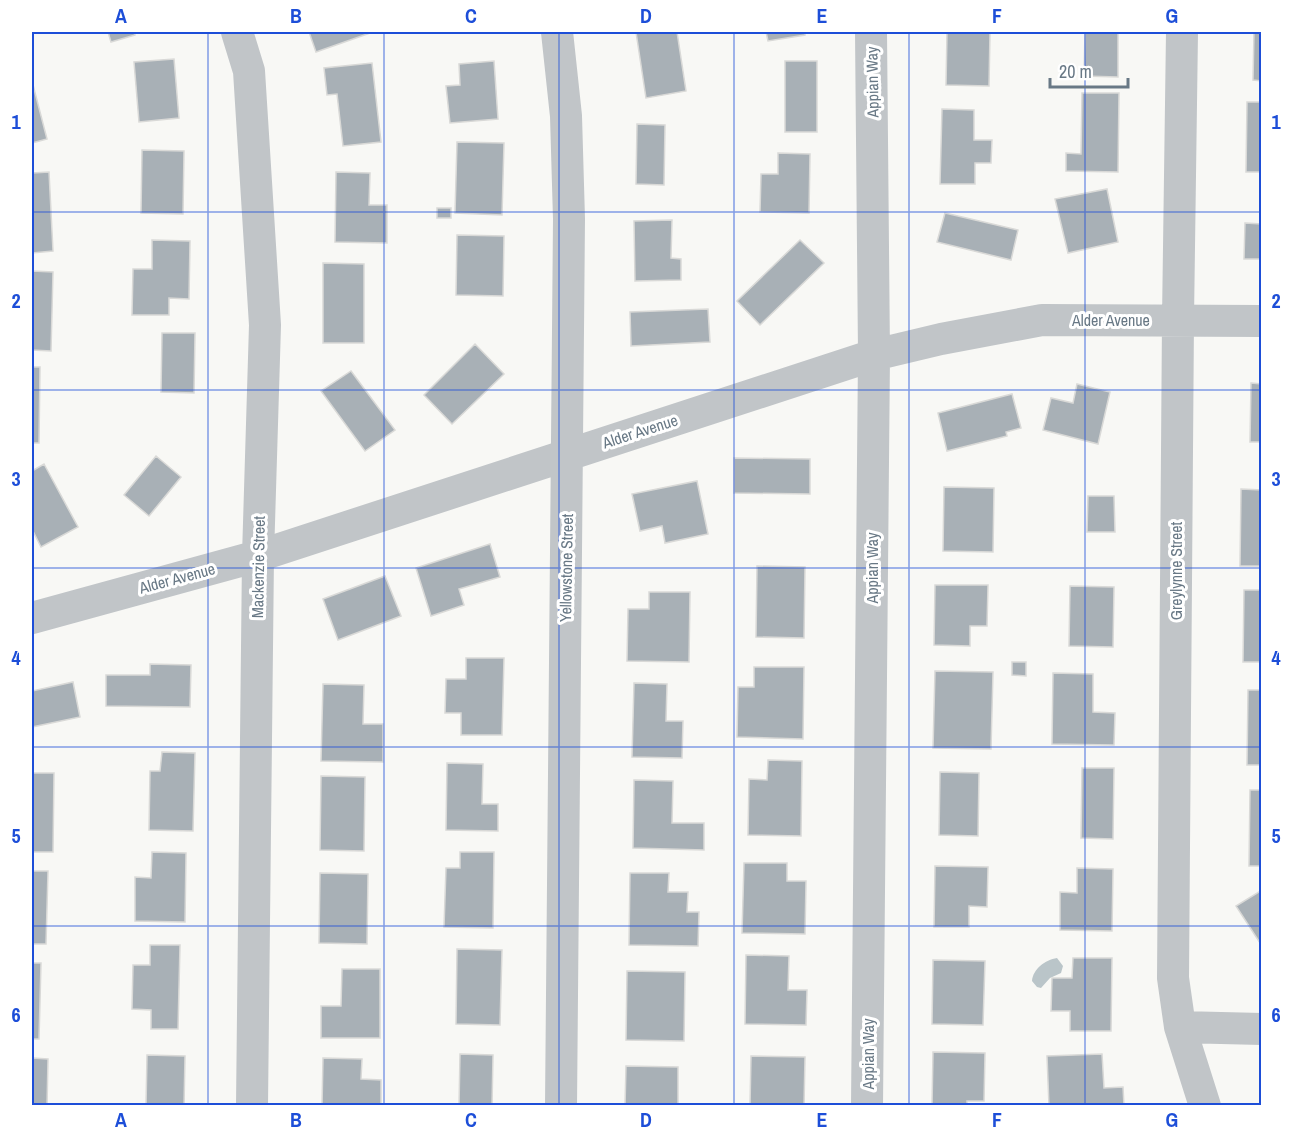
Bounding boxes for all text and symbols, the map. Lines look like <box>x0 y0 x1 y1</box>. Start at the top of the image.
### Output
text: A <box>115 2 127 29</box>
text: B <box>290 2 302 29</box>
text: C <box>465 2 477 29</box>
text: D <box>640 2 652 29</box>
text: E <box>817 2 828 29</box>
text: F <box>992 2 1002 29</box>
text: G <box>1166 2 1178 29</box>
street label: Appian Way <box>860 46 884 119</box>
scale bar <box>1050 51 1128 89</box>
text: 20 m <box>1059 59 1092 84</box>
text: 1 <box>11 108 21 135</box>
text: 1 <box>1271 108 1281 135</box>
text: 2 <box>11 287 21 314</box>
text: 2 <box>1271 287 1281 314</box>
street label: Alder Avenue <box>1071 309 1150 331</box>
street label: Alder Avenue <box>599 409 680 454</box>
text: 3 <box>11 465 21 492</box>
text: 3 <box>1271 465 1281 492</box>
street label: Yellowstone Street <box>554 513 578 622</box>
street label: Mackenzie Street <box>246 515 270 618</box>
street label: Greylynne Street <box>1165 521 1187 620</box>
street label: Appian Way <box>861 532 883 605</box>
street label: Alder Avenue <box>136 557 217 599</box>
text: 4 <box>11 644 21 671</box>
text: 4 <box>1271 644 1281 671</box>
text: 5 <box>11 822 21 849</box>
text: 5 <box>1271 822 1281 849</box>
text: 6 <box>11 1001 21 1028</box>
text: 6 <box>1271 1001 1281 1028</box>
street label: Appian Way <box>857 1018 879 1091</box>
text: A <box>115 1106 127 1133</box>
text: B <box>290 1106 302 1133</box>
text: C <box>465 1106 477 1133</box>
text: D <box>640 1106 652 1133</box>
text: E <box>817 1106 828 1133</box>
text: F <box>992 1106 1002 1133</box>
text: G <box>1166 1106 1178 1133</box>

